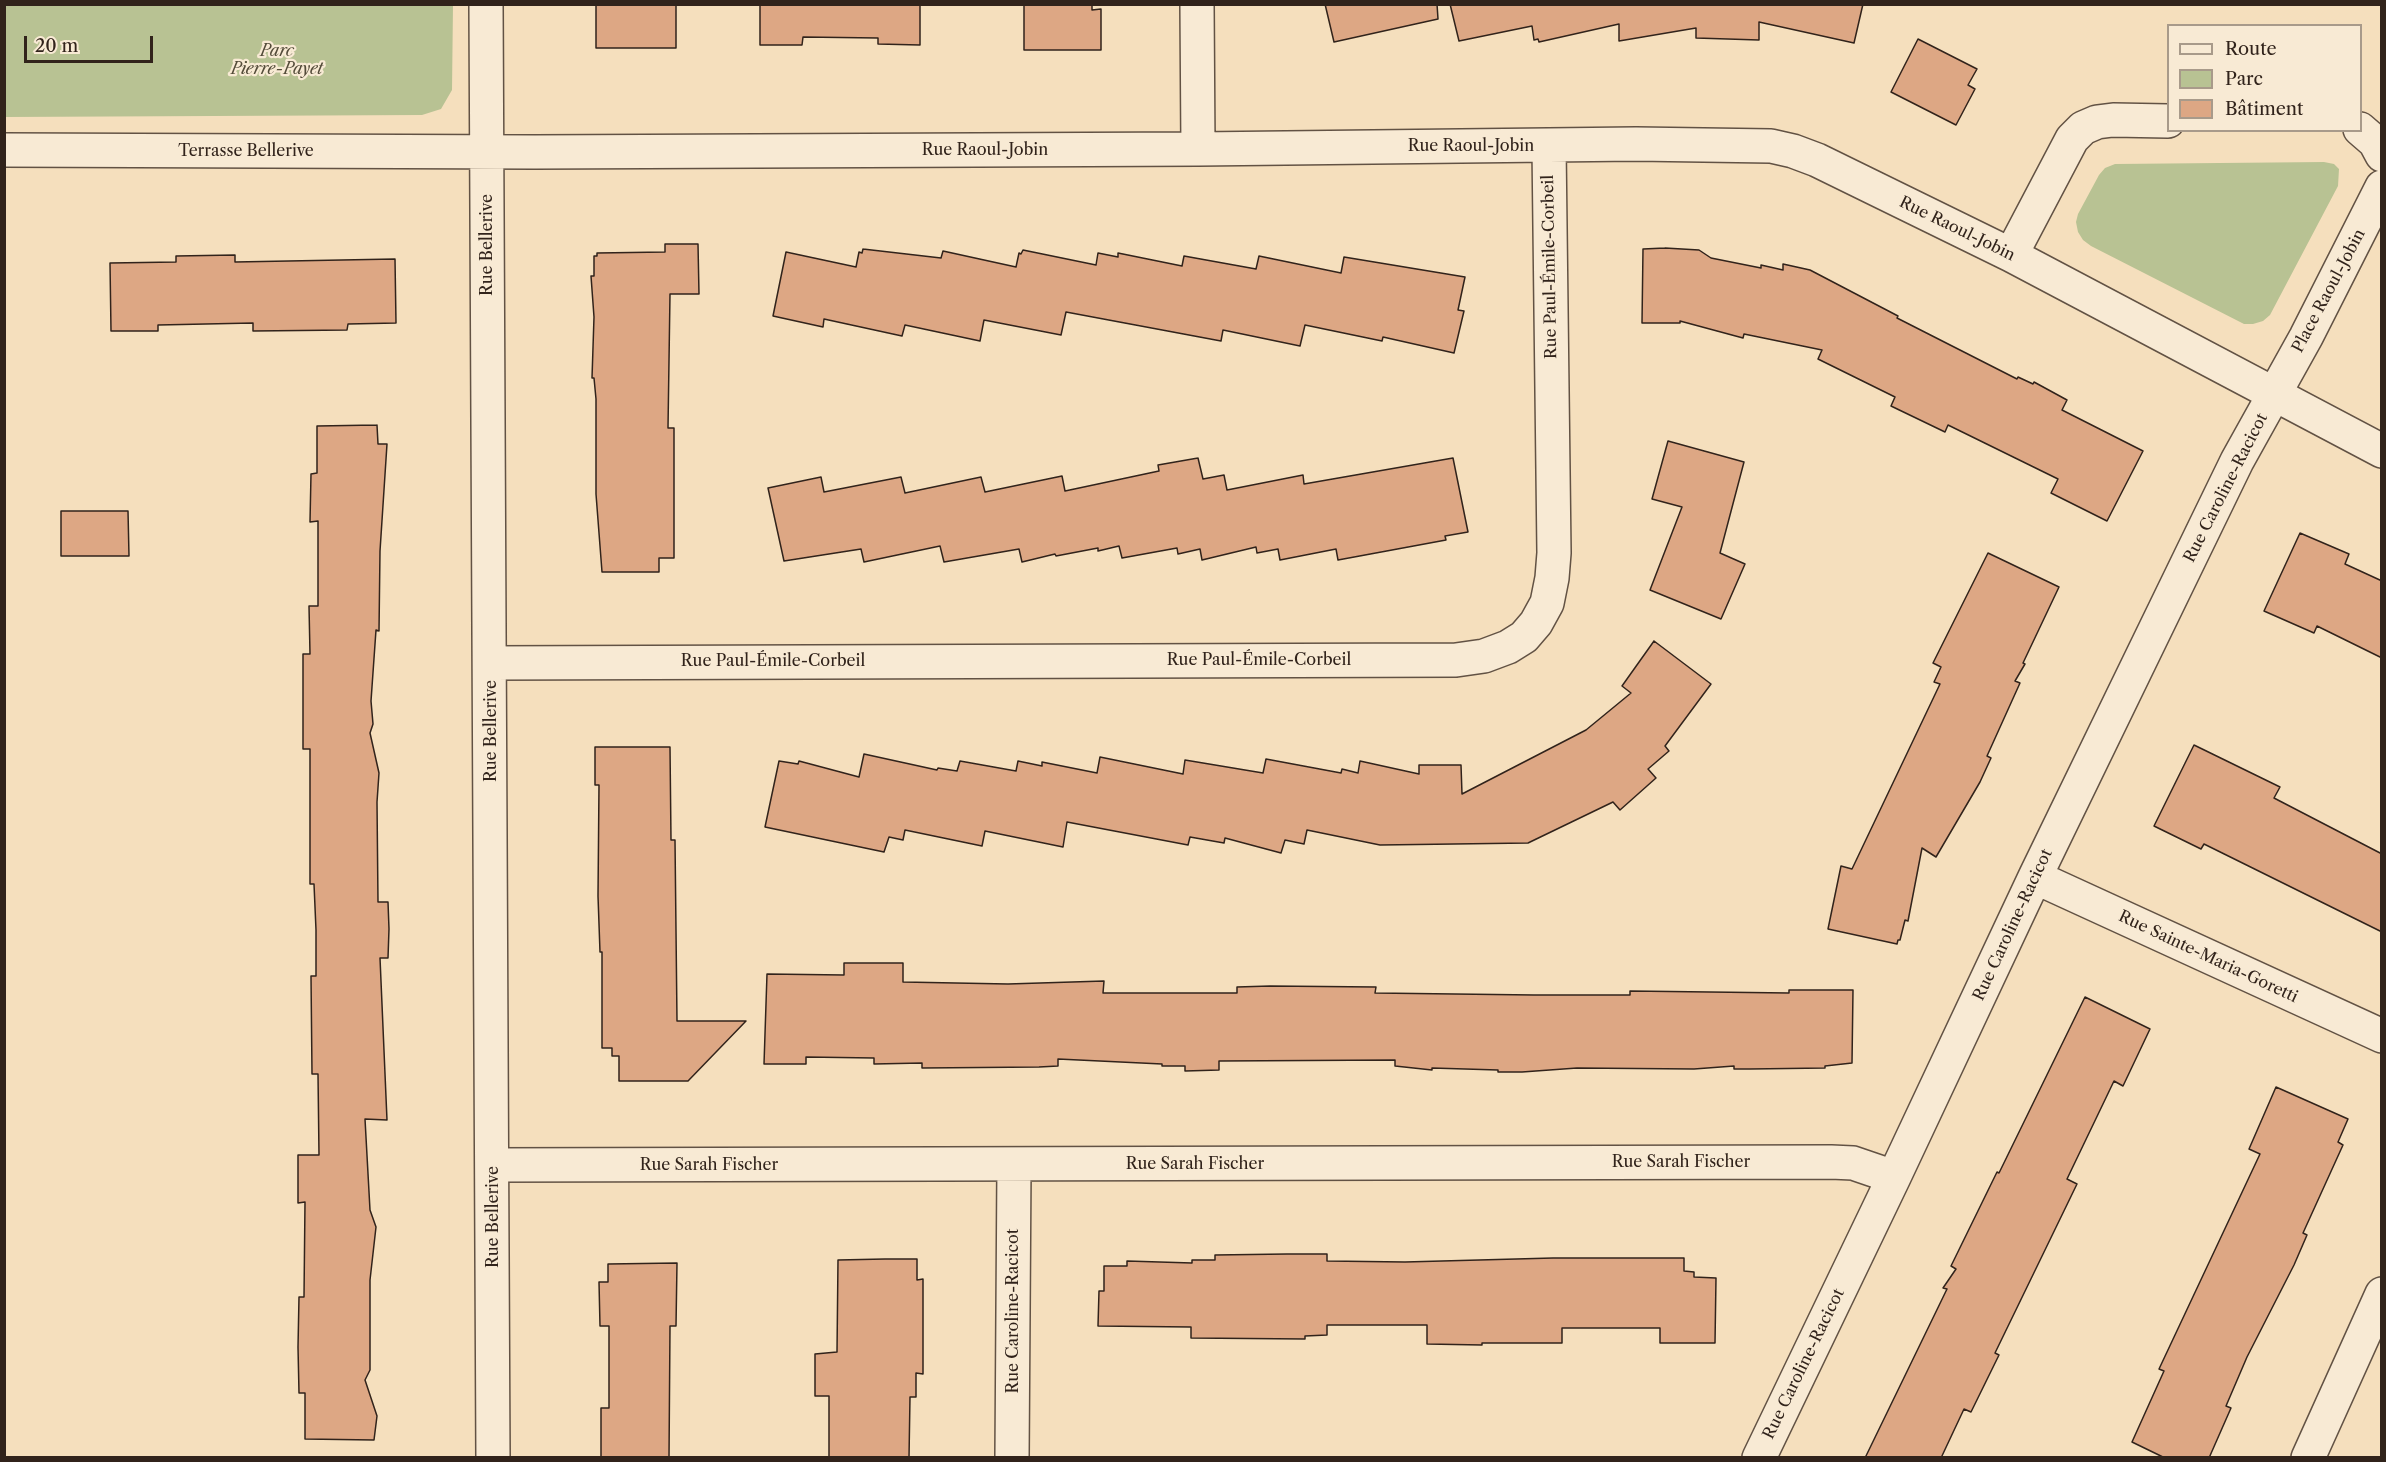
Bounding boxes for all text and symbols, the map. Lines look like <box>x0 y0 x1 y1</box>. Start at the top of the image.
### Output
scale bar <box>27 24 156 62</box>
legend <box>2167 24 2362 132</box>
text: 20 m <box>35 35 78 57</box>
text: Route <box>2225 38 2277 60</box>
park label: Parc Pierre-Payet <box>231 41 323 79</box>
text: Parc <box>2225 68 2263 90</box>
text: Bâtiment <box>2225 98 2303 120</box>
street label: Rue Raoul-Jobin <box>1408 136 1534 156</box>
street label: Rue Raoul-Jobin <box>922 140 1048 160</box>
street label: Terrasse Bellerive <box>178 141 314 161</box>
street label: Rue Paul-Émile-Corbeil <box>1539 175 1561 359</box>
street label: Rue Raoul-Jobin <box>1896 193 2018 265</box>
street label: Rue Bellerive <box>477 194 497 296</box>
street label: Place Raoul-Jobin <box>2288 226 2370 356</box>
street label: Rue Caroline-Racicot <box>2180 410 2272 566</box>
street label: Rue Paul-Émile-Corbeil <box>1167 650 1351 670</box>
street label: Rue Paul-Émile-Corbeil <box>681 651 865 671</box>
street label: Rue Bellerive <box>481 680 501 782</box>
street label: Rue Caroline-Racicot <box>1969 846 2057 1004</box>
street label: Rue Sainte-Maria-Goretti <box>2115 907 2301 1007</box>
street label: Rue Sarah Fischer <box>1612 1152 1750 1172</box>
street label: Rue Sarah Fischer <box>1126 1154 1264 1174</box>
street label: Rue Sarah Fischer <box>640 1155 778 1175</box>
street label: Rue Bellerive <box>483 1166 503 1268</box>
street label: Rue Caroline-Racicot <box>1003 1229 1023 1393</box>
street label: Rue Caroline-Racicot <box>1759 1286 1849 1442</box>

